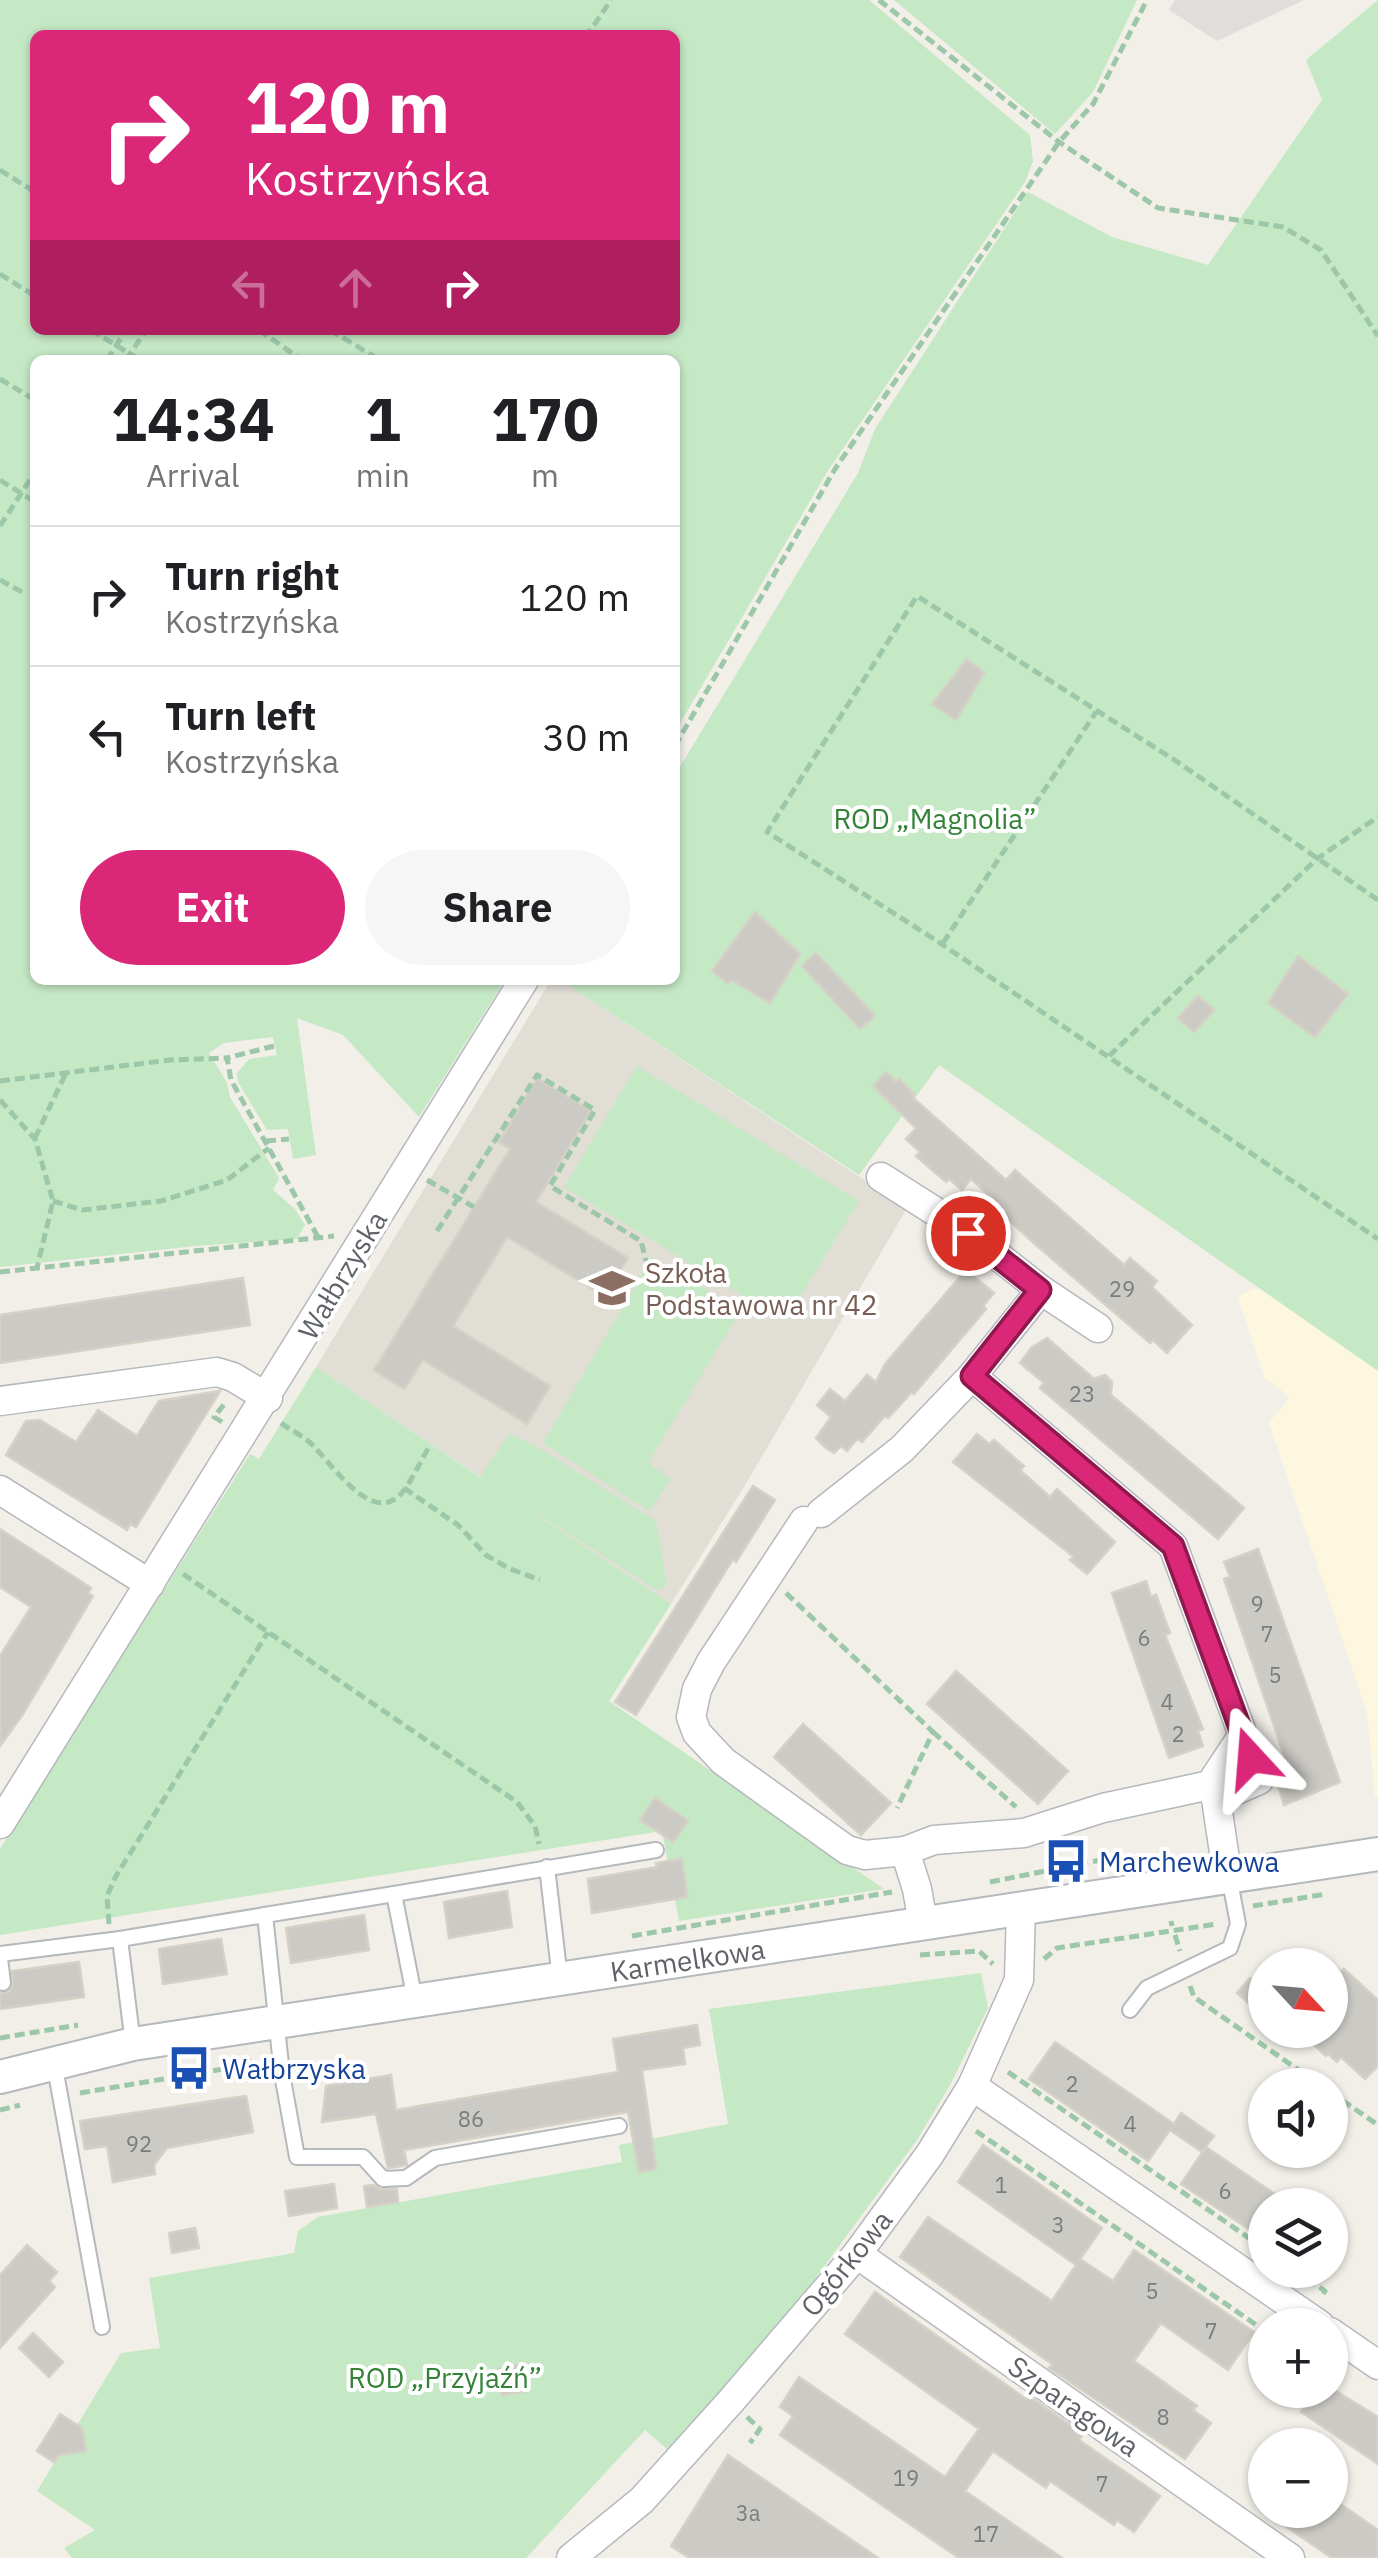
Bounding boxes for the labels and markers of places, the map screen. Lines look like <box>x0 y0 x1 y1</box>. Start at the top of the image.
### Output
pin <box>926 1191 1011 1276</box>
place label: Szkoła Podstawowa nr 42 <box>645 1254 878 1323</box>
school or university icon: Szkoła Podstawowa nr 42 <box>588 1264 636 1312</box>
bus stop icon: Marchewkowa <box>1042 1837 1090 1885</box>
place label: Marchewkowa <box>1099 1843 1280 1880</box>
bus stop icon: Wałbrzyska <box>165 2044 213 2092</box>
place label: Wałbrzyska <box>222 2050 366 2087</box>

